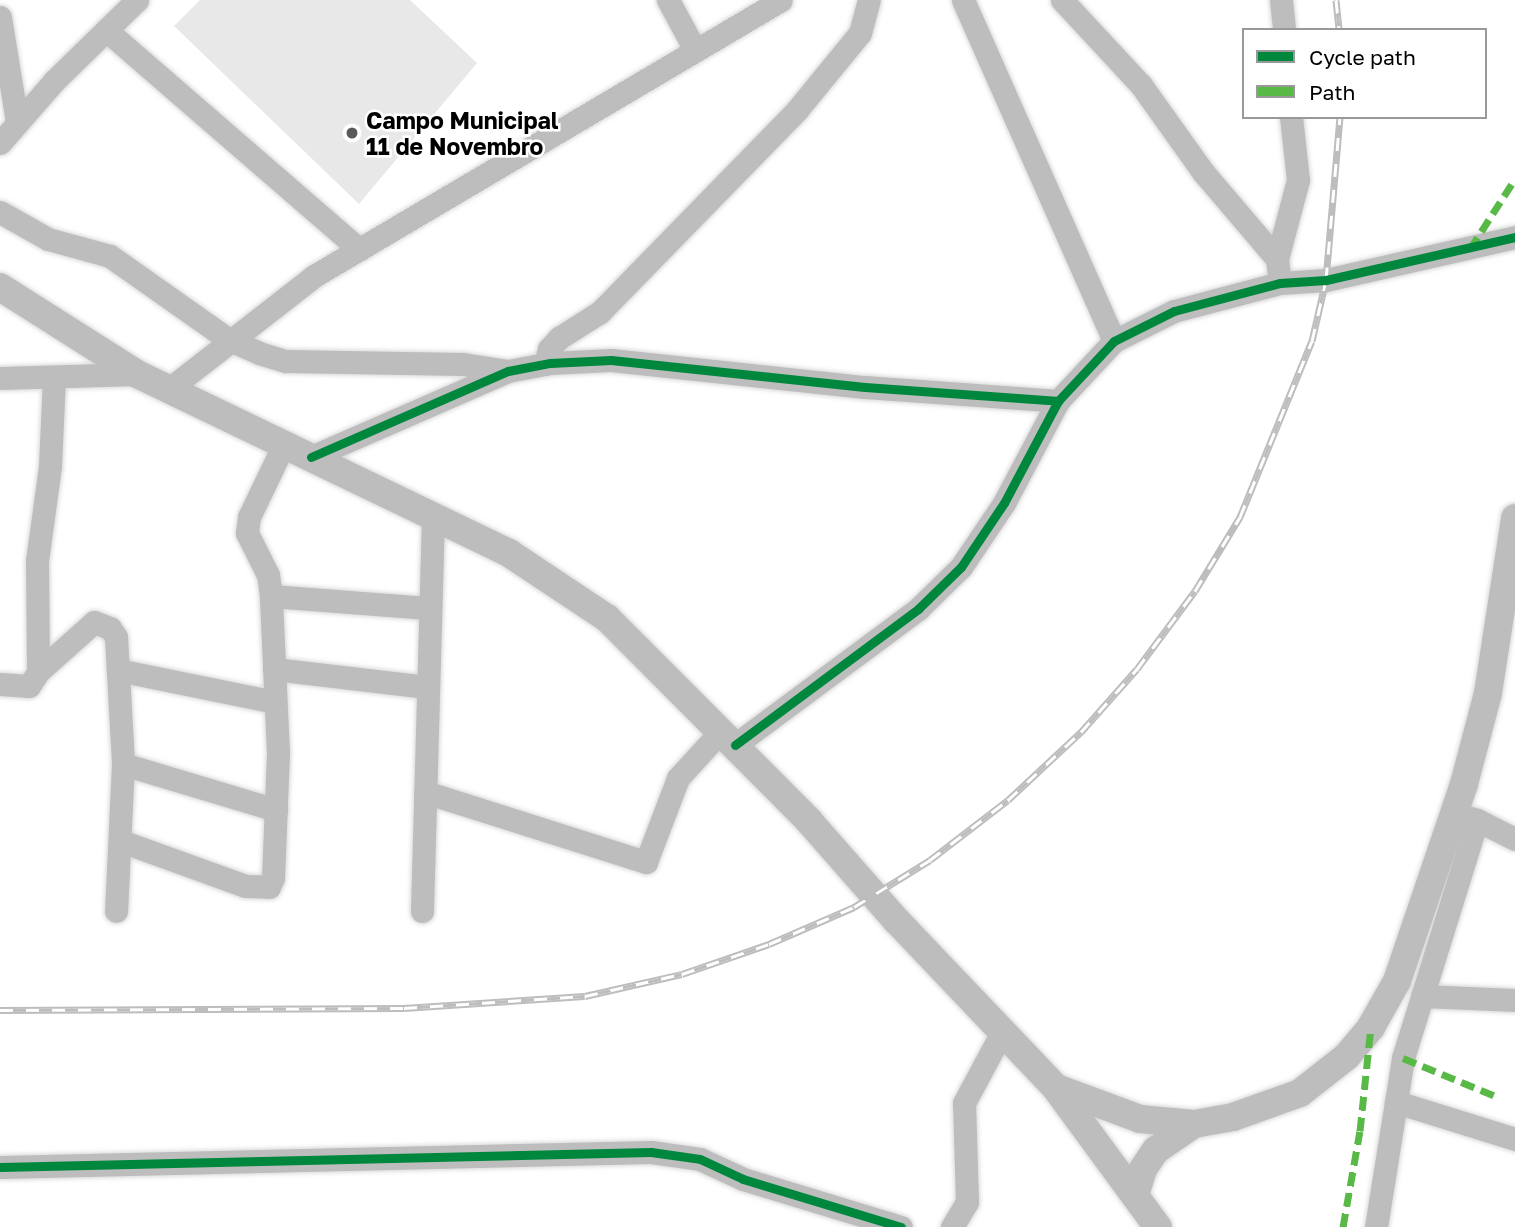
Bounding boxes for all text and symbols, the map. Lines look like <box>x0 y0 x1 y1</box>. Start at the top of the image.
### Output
legend <box>1242 28 1487 119</box>
text: Cycle path <box>1309 44 1416 70</box>
text: Path <box>1309 79 1356 105</box>
place label: Campo Municipal 11 de Novembro <box>366 106 559 160</box>
marker: Campo Municipal 11 de Novembro <box>344 125 360 141</box>

